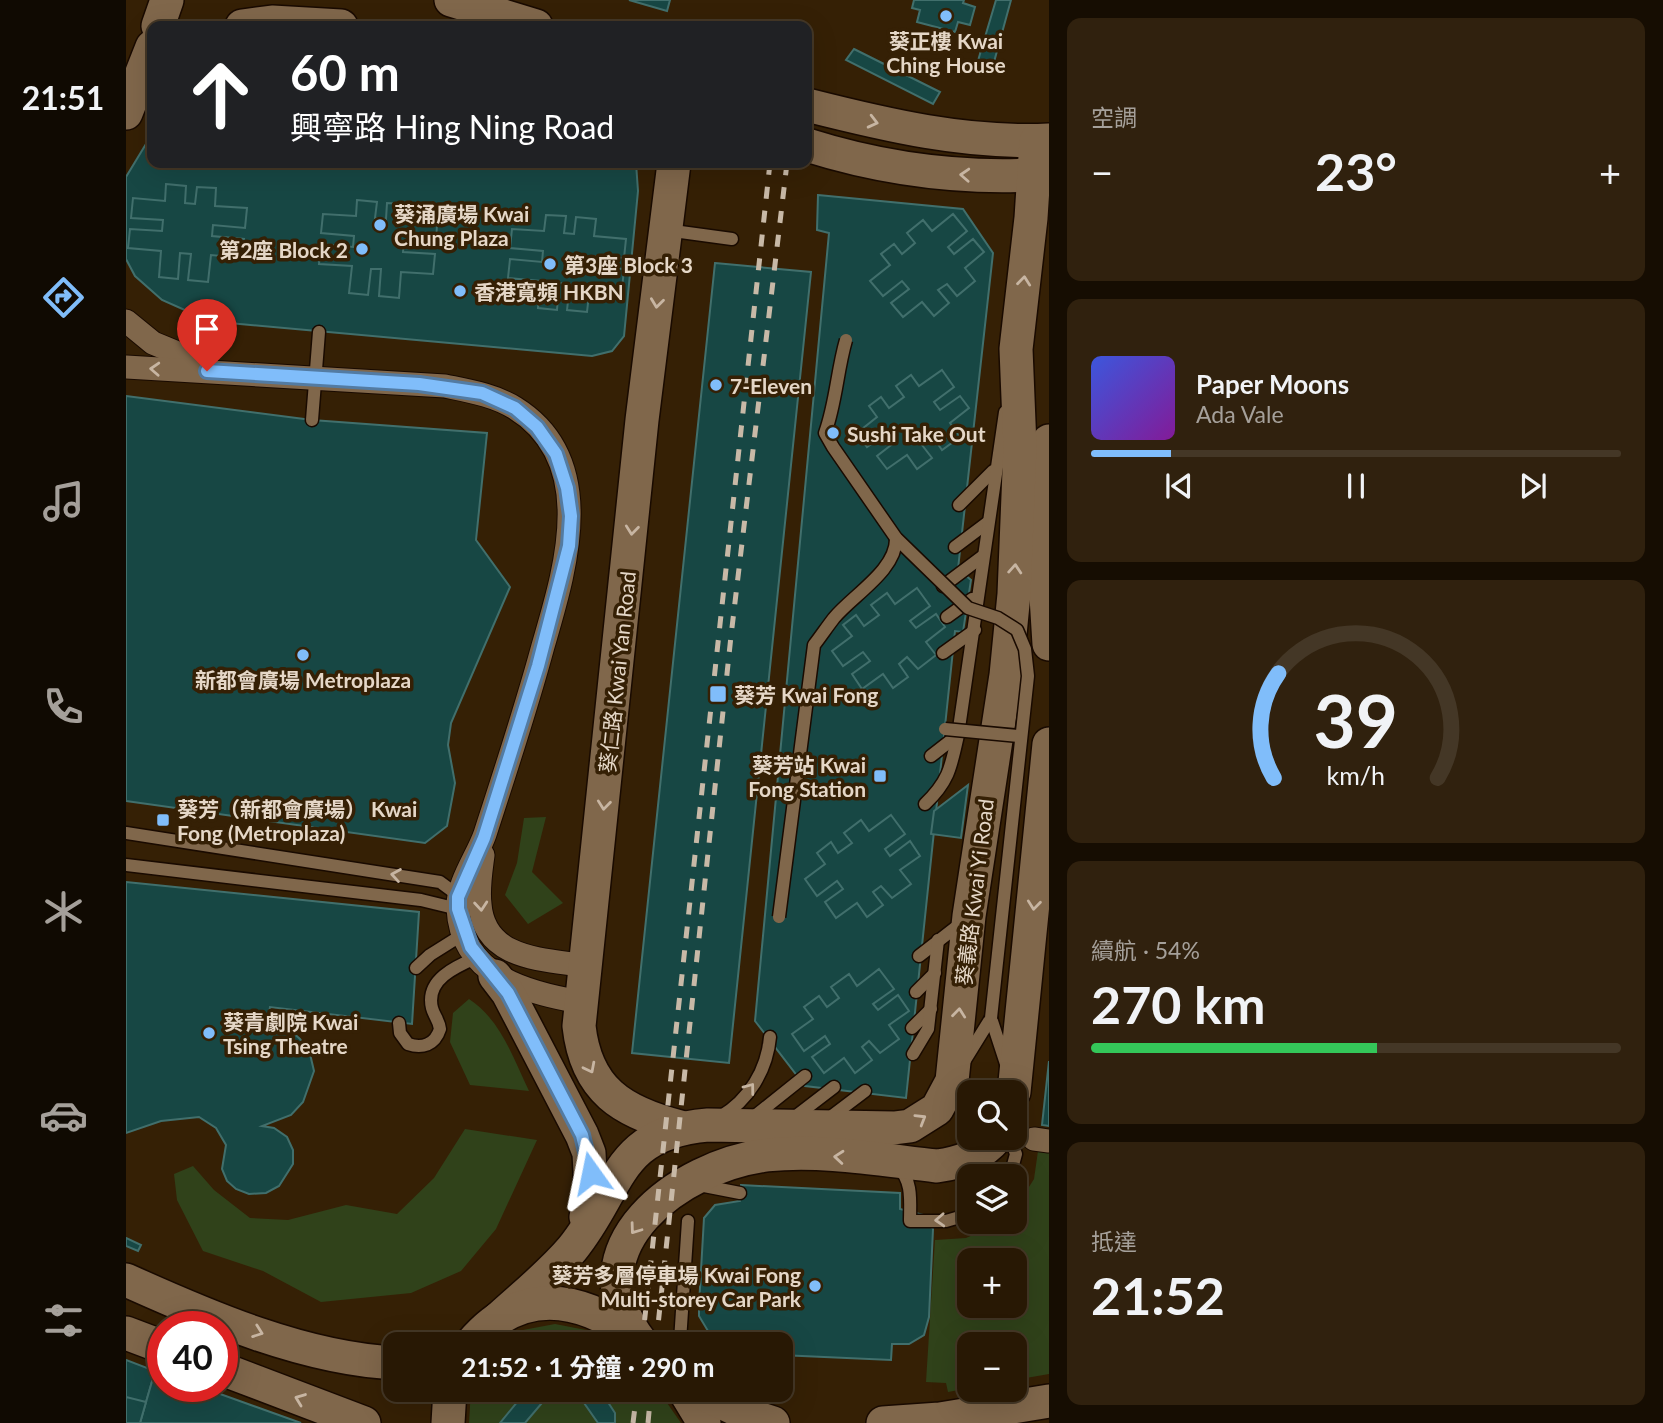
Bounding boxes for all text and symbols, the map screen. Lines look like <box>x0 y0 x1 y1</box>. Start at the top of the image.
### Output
marker: 葵正樓 Kwai Ching House <box>938 8 954 24</box>
place label: 葵正樓 Kwai Ching House <box>886 28 1006 77</box>
text: 60 m <box>290 43 400 101</box>
icon: ahead <box>175 49 266 140</box>
text: 21:51 <box>22 78 104 117</box>
text: 空調 <box>1091 103 1137 131</box>
text: 興寧路 Hing Ning Road <box>290 107 614 146</box>
one-way arrow <box>867 114 879 128</box>
text: 23° <box>1315 140 1397 202</box>
text: − <box>1091 149 1113 195</box>
text: + <box>1599 149 1621 195</box>
one-way arrow <box>960 168 971 183</box>
place label: 葵涌廣場 Kwai Chung Plaza <box>394 201 529 250</box>
marker: 葵涌廣場 Kwai Chung Plaza <box>372 217 388 233</box>
place label: 第2座 Block 2 <box>219 237 348 262</box>
marker: 第2座 Block 2 <box>354 241 370 257</box>
place label: 第3座 Block 3 <box>564 252 693 277</box>
marker: 第3座 Block 3 <box>542 256 558 272</box>
icon: directions <box>39 273 88 322</box>
one-way arrow <box>1016 275 1031 286</box>
place label: 香港寬頻 HKBN <box>474 279 624 304</box>
marker: 香港寬頻 HKBN <box>452 283 468 299</box>
one-way arrow <box>649 298 664 309</box>
pin <box>177 299 237 371</box>
icon: arrive <box>188 310 226 348</box>
one-way arrow <box>150 361 161 376</box>
text: Paper Moons <box>1196 368 1349 400</box>
place label: 7-Eleven <box>730 373 812 398</box>
marker: 7-Eleven <box>708 377 724 393</box>
text: Ada Vale <box>1196 400 1284 428</box>
place label: Sushi Take Out <box>847 421 986 446</box>
marker: Sushi Take Out <box>825 425 841 441</box>
icon: previous <box>1160 467 1198 505</box>
icon: pause <box>1337 467 1375 505</box>
icon: next <box>1514 467 1552 505</box>
icon: music <box>39 477 88 526</box>
one-way arrow <box>625 524 640 535</box>
one-way arrow <box>1008 563 1023 574</box>
street label: 葵仁路 Kwai Yan Road <box>594 570 640 774</box>
marker: 新都會廣場 Metroplaza <box>295 647 311 663</box>
place label: 新都會廣場 Metroplaza <box>195 667 411 692</box>
text: 39 <box>1314 676 1398 764</box>
icon: phone <box>39 682 88 731</box>
place label: 葵芳 Kwai Fong <box>734 682 878 707</box>
marker: 葵芳 Kwai Fong <box>708 684 728 704</box>
place label: 葵芳站 Kwai Fong Station <box>748 752 866 801</box>
text: km/h <box>1327 759 1385 789</box>
marker: 葵芳站 Kwai Fong Station <box>872 768 888 784</box>
place label: 葵芳（新都會廣場） Kwai Fong (Metroplaza) <box>177 796 417 845</box>
street label: 葵義路 Kwai Yi Road <box>950 797 998 987</box>
one-way arrow <box>596 799 611 810</box>
marker: 葵芳（新都會廣場） Kwai Fong (Metroplaza) <box>155 812 171 828</box>
one-way arrow <box>391 867 402 882</box>
icon: climate <box>39 887 88 936</box>
one-way arrow <box>1027 899 1042 911</box>
one-way arrow <box>473 900 488 911</box>
text: 續航 · 54% <box>1091 936 1200 964</box>
text: 270 km <box>1091 973 1265 1035</box>
one-way arrow <box>952 1007 967 1019</box>
place label: 葵青劇院 Kwai Tsing Theatre <box>223 1009 358 1058</box>
marker: 葵青劇院 Kwai Tsing Theatre <box>201 1025 217 1041</box>
one-way arrow <box>582 1061 596 1073</box>
map controls <box>957 1080 1027 1402</box>
button: search <box>957 1080 1027 1150</box>
one-way arrow <box>742 1084 755 1096</box>
icon: car <box>39 1091 88 1140</box>
one-way arrow <box>913 1114 926 1127</box>
position arrow <box>554 1136 628 1210</box>
one-way arrow <box>833 1150 844 1165</box>
button: layers <box>957 1164 1027 1234</box>
one-way arrow <box>934 1213 945 1228</box>
one-way arrow <box>631 1221 643 1234</box>
text: 抵達 <box>1091 1227 1137 1255</box>
button: + <box>957 1248 1027 1318</box>
place label: 葵芳多層停車場 Kwai Fong Multi-storey Car Park <box>552 1262 802 1311</box>
text: 21:52 <box>1091 1264 1225 1326</box>
marker: 葵芳多層停車場 Kwai Fong Multi-storey Car Park <box>807 1278 823 1294</box>
icon: filters <box>39 1296 88 1345</box>
speed limit sign: 40 <box>147 1311 238 1402</box>
one-way arrow <box>251 1324 263 1338</box>
button: − <box>957 1332 1027 1402</box>
text: 21:52 · 1 分鐘 · 290 m <box>461 1351 715 1383</box>
one-way arrow <box>294 1393 306 1407</box>

